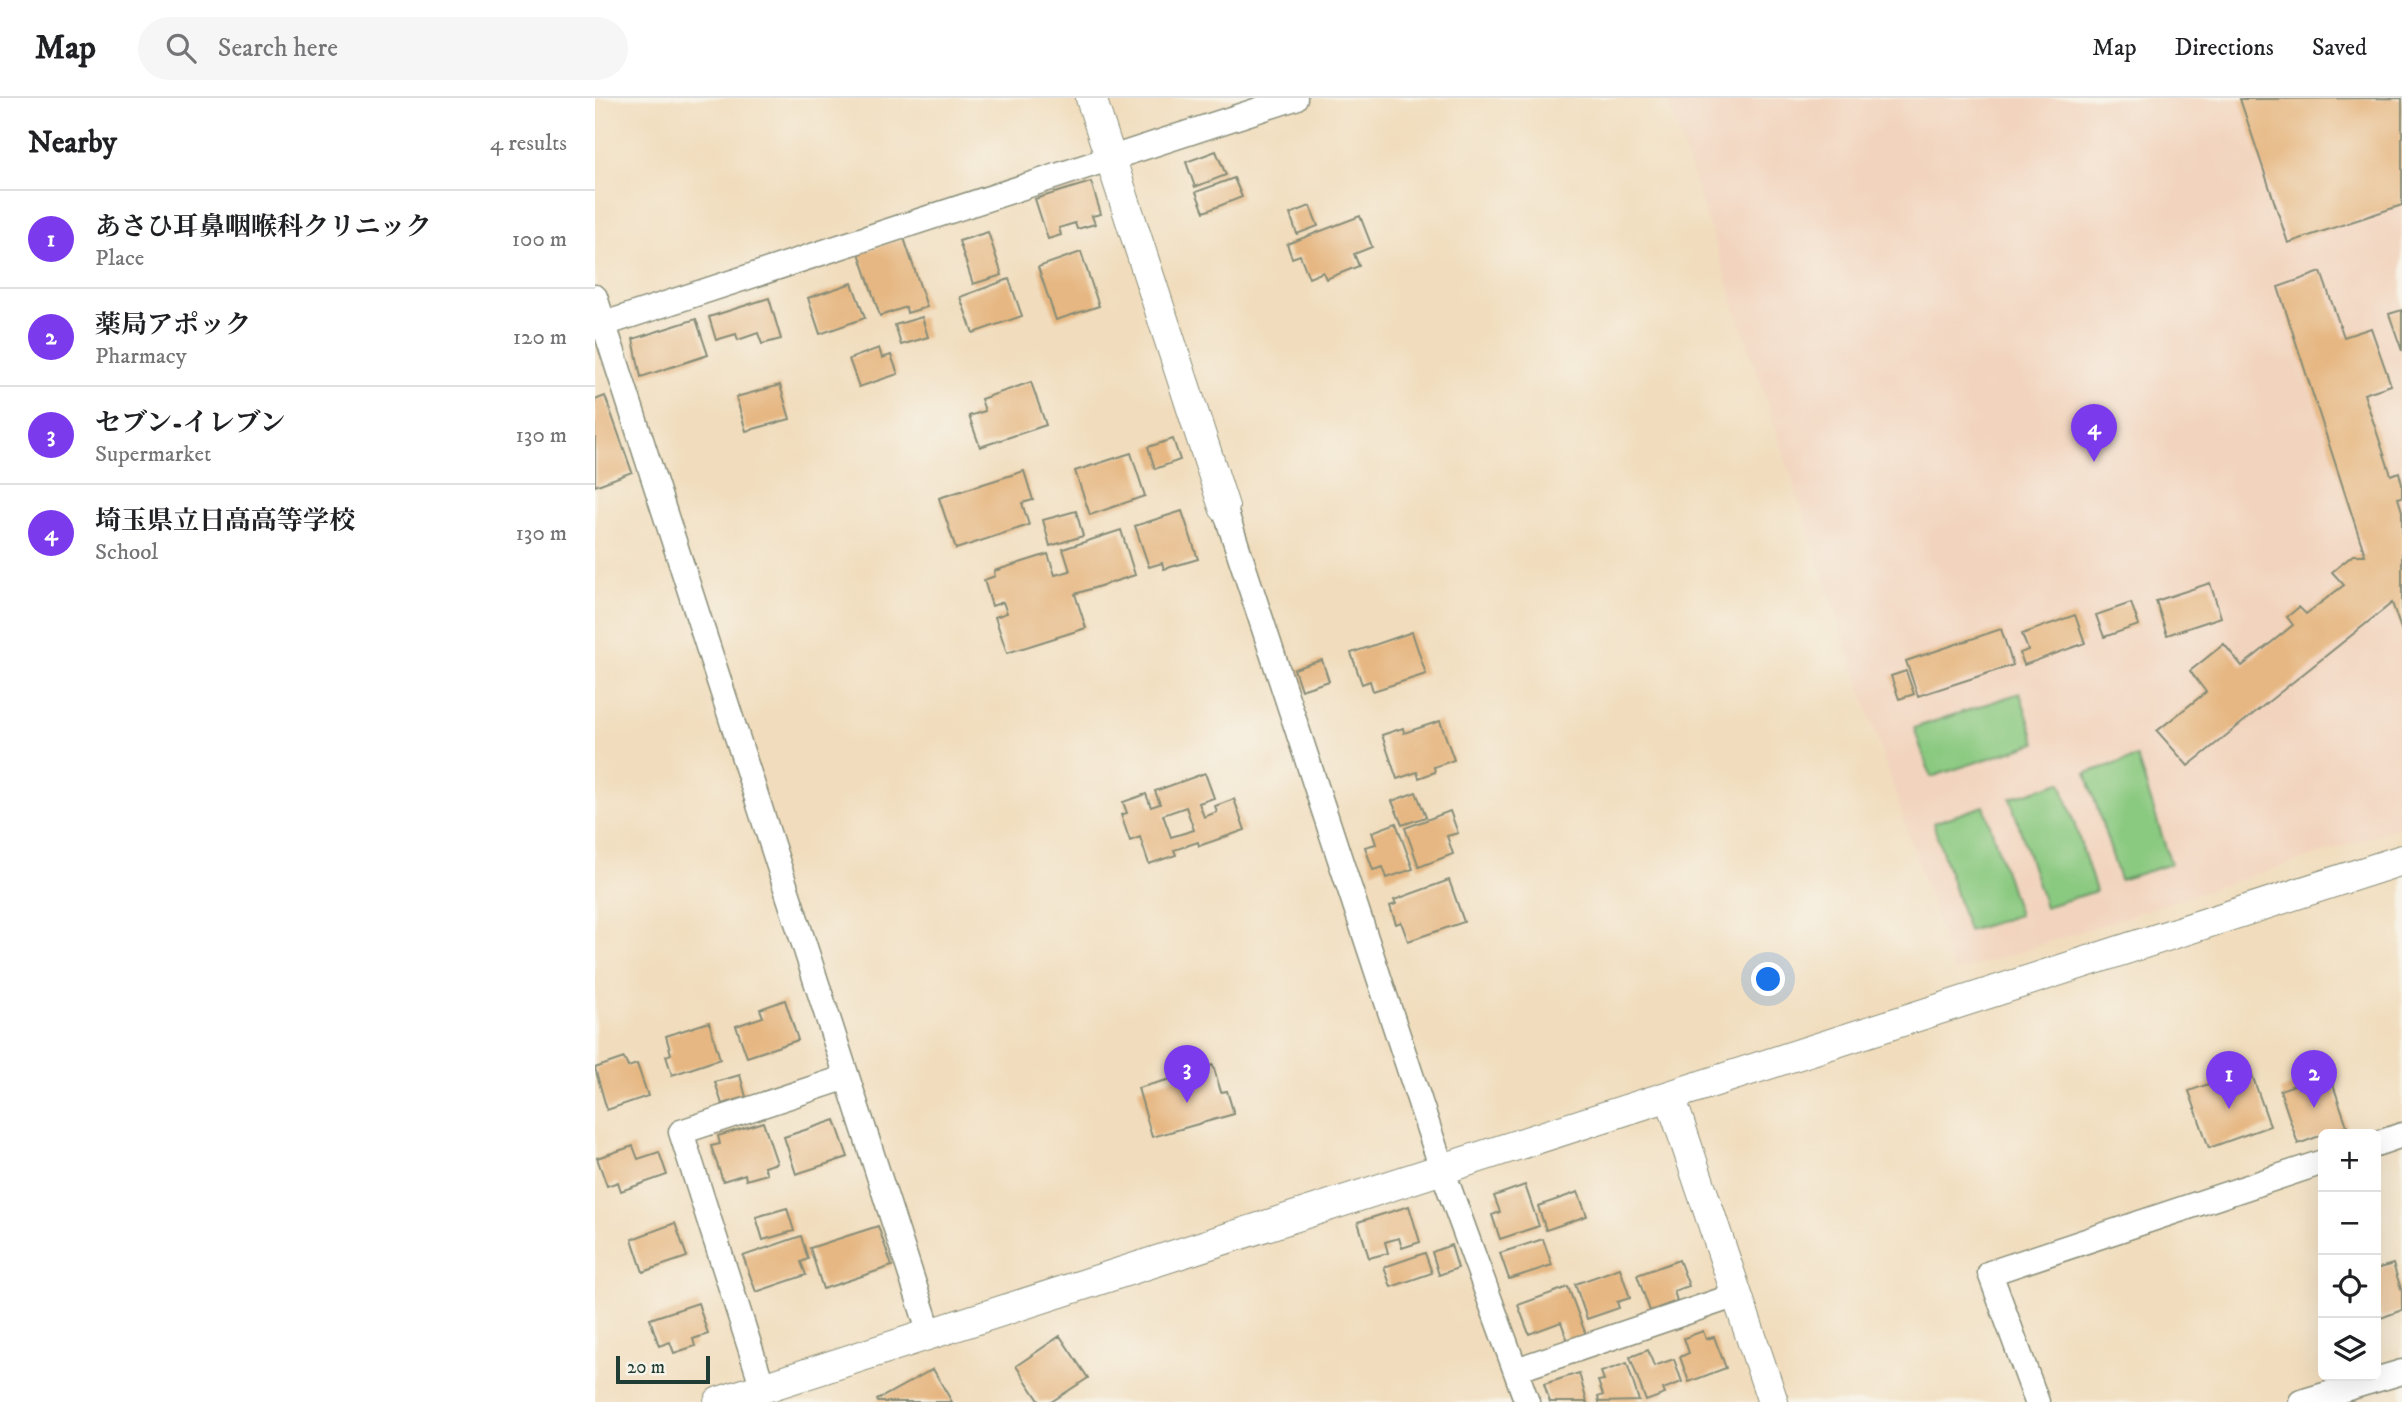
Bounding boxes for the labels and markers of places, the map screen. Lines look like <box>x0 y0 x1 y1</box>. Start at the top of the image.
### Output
pin: 4 <box>2071 404 2117 462</box>
pin: 3 <box>1164 1045 1210 1103</box>
pin: 2 <box>2291 1050 2337 1108</box>
pin: 1 <box>2206 1051 2252 1109</box>

